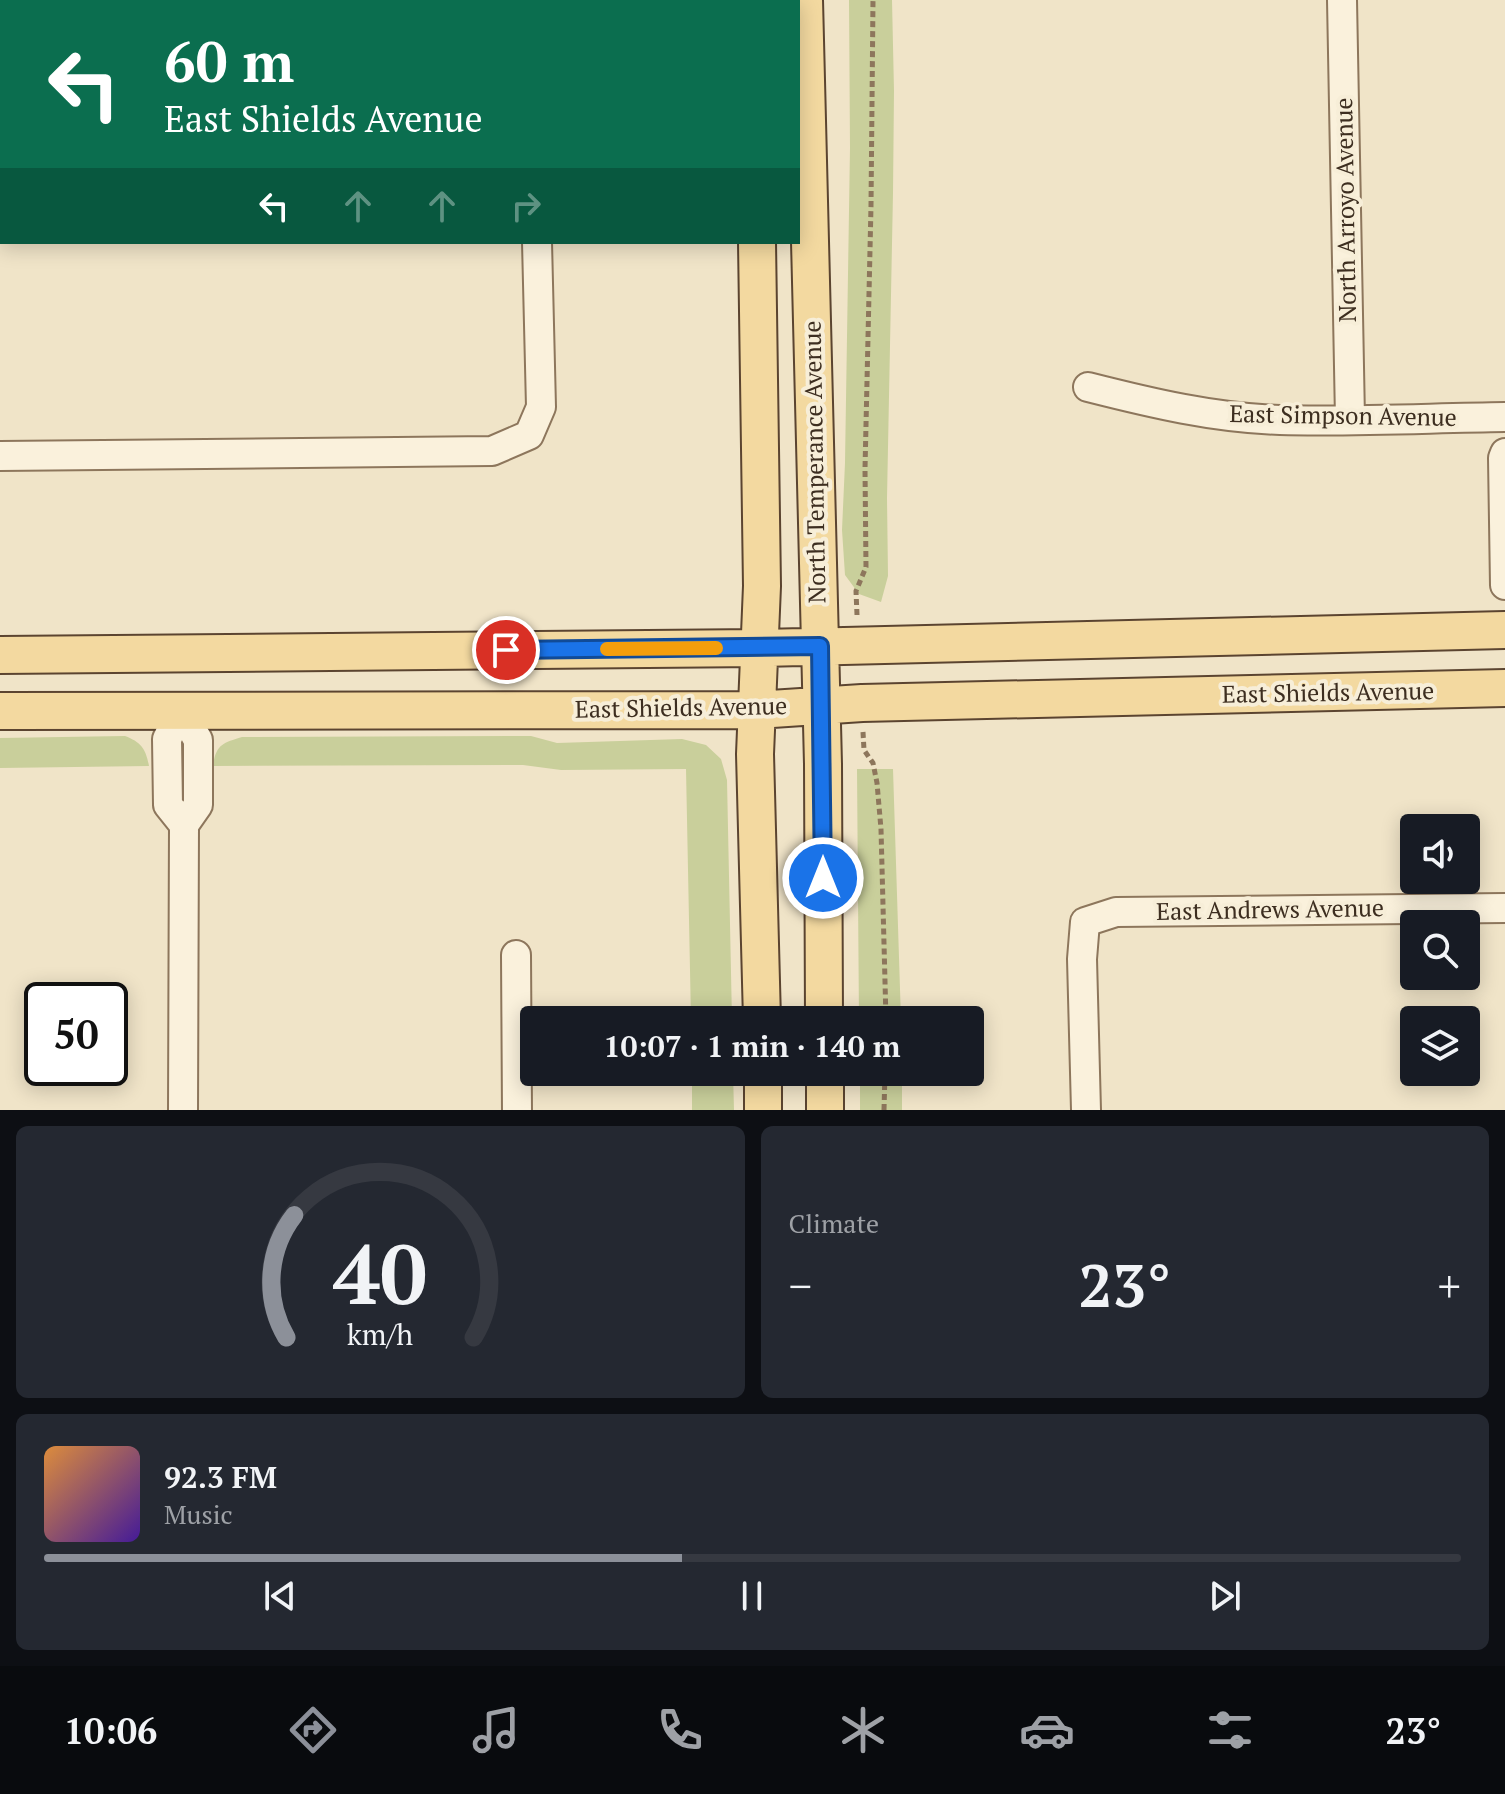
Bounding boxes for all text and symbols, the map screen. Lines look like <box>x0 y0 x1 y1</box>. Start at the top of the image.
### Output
text: 60 m <box>164 24 294 98</box>
icon: left <box>32 32 136 136</box>
text: East Shields Avenue <box>164 95 483 142</box>
street label: North Arroyo Avenue <box>1327 97 1363 323</box>
icon: left <box>252 184 296 228</box>
icon: ahead <box>336 184 380 228</box>
icon: ahead <box>420 184 464 228</box>
icon: right <box>504 184 548 228</box>
street label: North Temperance Avenue <box>796 320 832 604</box>
street label: East Simpson Avenue <box>1229 397 1457 433</box>
pin <box>472 616 540 684</box>
icon: arrive <box>484 628 528 672</box>
street label: East Shields Avenue <box>1222 674 1434 710</box>
street label: East Shields Avenue <box>575 689 787 725</box>
map controls <box>1400 814 1480 1086</box>
button: sound <box>1400 814 1480 894</box>
position arrow <box>781 836 865 920</box>
street label: East Andrews Avenue <box>1156 891 1384 927</box>
button: search <box>1400 910 1480 990</box>
speed limit sign: 50 <box>24 982 128 1086</box>
button: layers <box>1400 1006 1480 1086</box>
text: 10:07 · 1 min · 140 m <box>604 1026 900 1066</box>
text: Climate <box>789 1206 879 1240</box>
text: 40 <box>333 1218 427 1328</box>
text: 23° <box>1078 1245 1171 1324</box>
text: − <box>789 1256 812 1315</box>
text: + <box>1438 1256 1461 1315</box>
text: km/h <box>347 1315 413 1353</box>
text: 92.3 FM <box>164 1457 277 1497</box>
text: Music <box>164 1497 233 1531</box>
icon: previous <box>258 1574 302 1618</box>
icon: pause <box>730 1574 774 1618</box>
icon: next <box>1203 1574 1247 1618</box>
icon: directions <box>285 1702 341 1758</box>
icon: music <box>468 1702 524 1758</box>
icon: phone <box>652 1702 708 1758</box>
icon: climate <box>835 1702 891 1758</box>
icon: car <box>1019 1702 1075 1758</box>
icon: filters <box>1202 1702 1258 1758</box>
text: 10:06 <box>64 1707 157 1754</box>
text: 23° <box>1386 1707 1441 1754</box>

